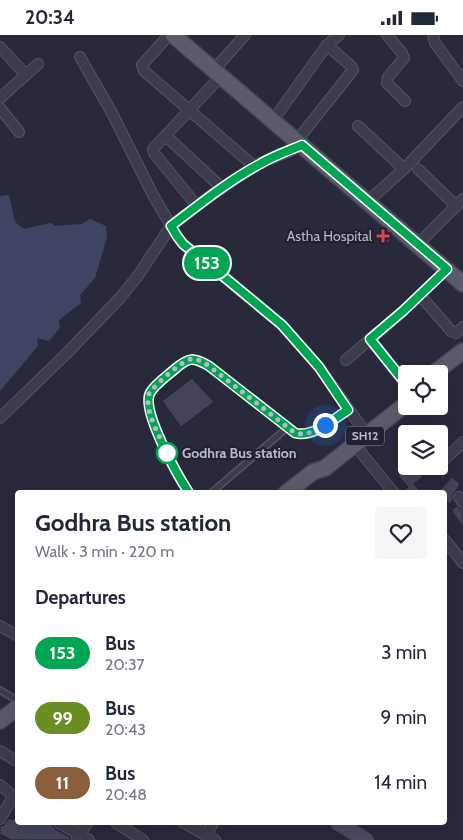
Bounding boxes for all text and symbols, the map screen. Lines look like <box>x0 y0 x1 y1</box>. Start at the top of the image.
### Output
text: 20:34 <box>25 6 75 29</box>
place label: Astha Hospital <box>287 227 373 245</box>
marker: Astha Hospital <box>376 229 390 243</box>
line badge: 153 <box>178 247 236 279</box>
text: 153 <box>194 252 220 274</box>
map controls <box>398 365 448 475</box>
button: locate <box>398 365 448 415</box>
your location <box>313 413 338 438</box>
button: layers <box>398 425 448 475</box>
road number: SH12 <box>346 427 384 446</box>
marker: Godhra Bus station <box>156 442 178 464</box>
place label: Godhra Bus station <box>182 444 297 462</box>
button: heart <box>375 507 427 559</box>
text: Godhra Bus station <box>35 508 231 537</box>
text: Walk · 3 min · 220 m <box>35 542 174 561</box>
text: Departures <box>35 586 126 609</box>
text: Bus <box>105 632 135 655</box>
text: 3 min <box>381 641 427 664</box>
text: 153 <box>49 642 76 664</box>
text: 20:37 <box>105 655 145 674</box>
text: Bus <box>105 697 135 720</box>
text: 9 min <box>381 706 427 729</box>
text: 99 <box>52 707 73 729</box>
text: 20:43 <box>105 720 146 739</box>
text: Bus <box>105 762 135 785</box>
text: 14 min <box>374 771 427 794</box>
text: 11 <box>56 772 69 794</box>
text: 20:48 <box>105 785 147 804</box>

